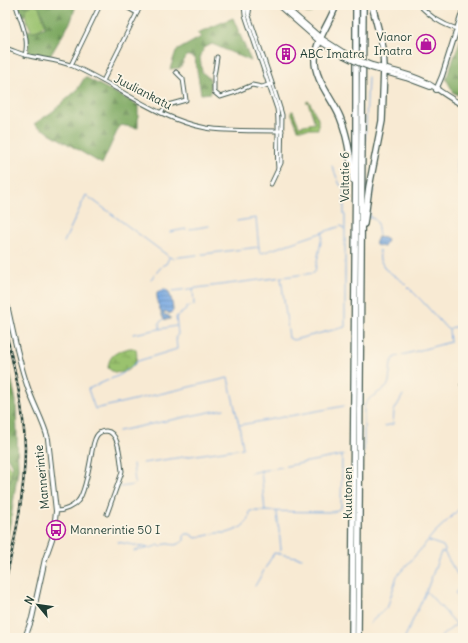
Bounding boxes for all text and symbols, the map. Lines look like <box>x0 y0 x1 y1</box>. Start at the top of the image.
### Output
place label: Vianor Imatra <box>374 29 412 58</box>
shop icon: Vianor Imatra <box>415 33 437 55</box>
building icon: ABC Imatra <box>275 43 297 65</box>
place label: ABC Imatra <box>300 46 365 61</box>
street label: Juuliankatu <box>112 71 175 113</box>
street label: Valtatie 6 <box>337 152 352 202</box>
street label: Mannerintie <box>31 444 52 510</box>
street label: Kuutonen <box>340 467 355 519</box>
bus stop icon: Mannerintie 50 I <box>45 519 67 541</box>
place label: Mannerintie 50 I <box>70 522 160 537</box>
north arrow <box>18 585 58 625</box>
text: N <box>21 593 37 607</box>

